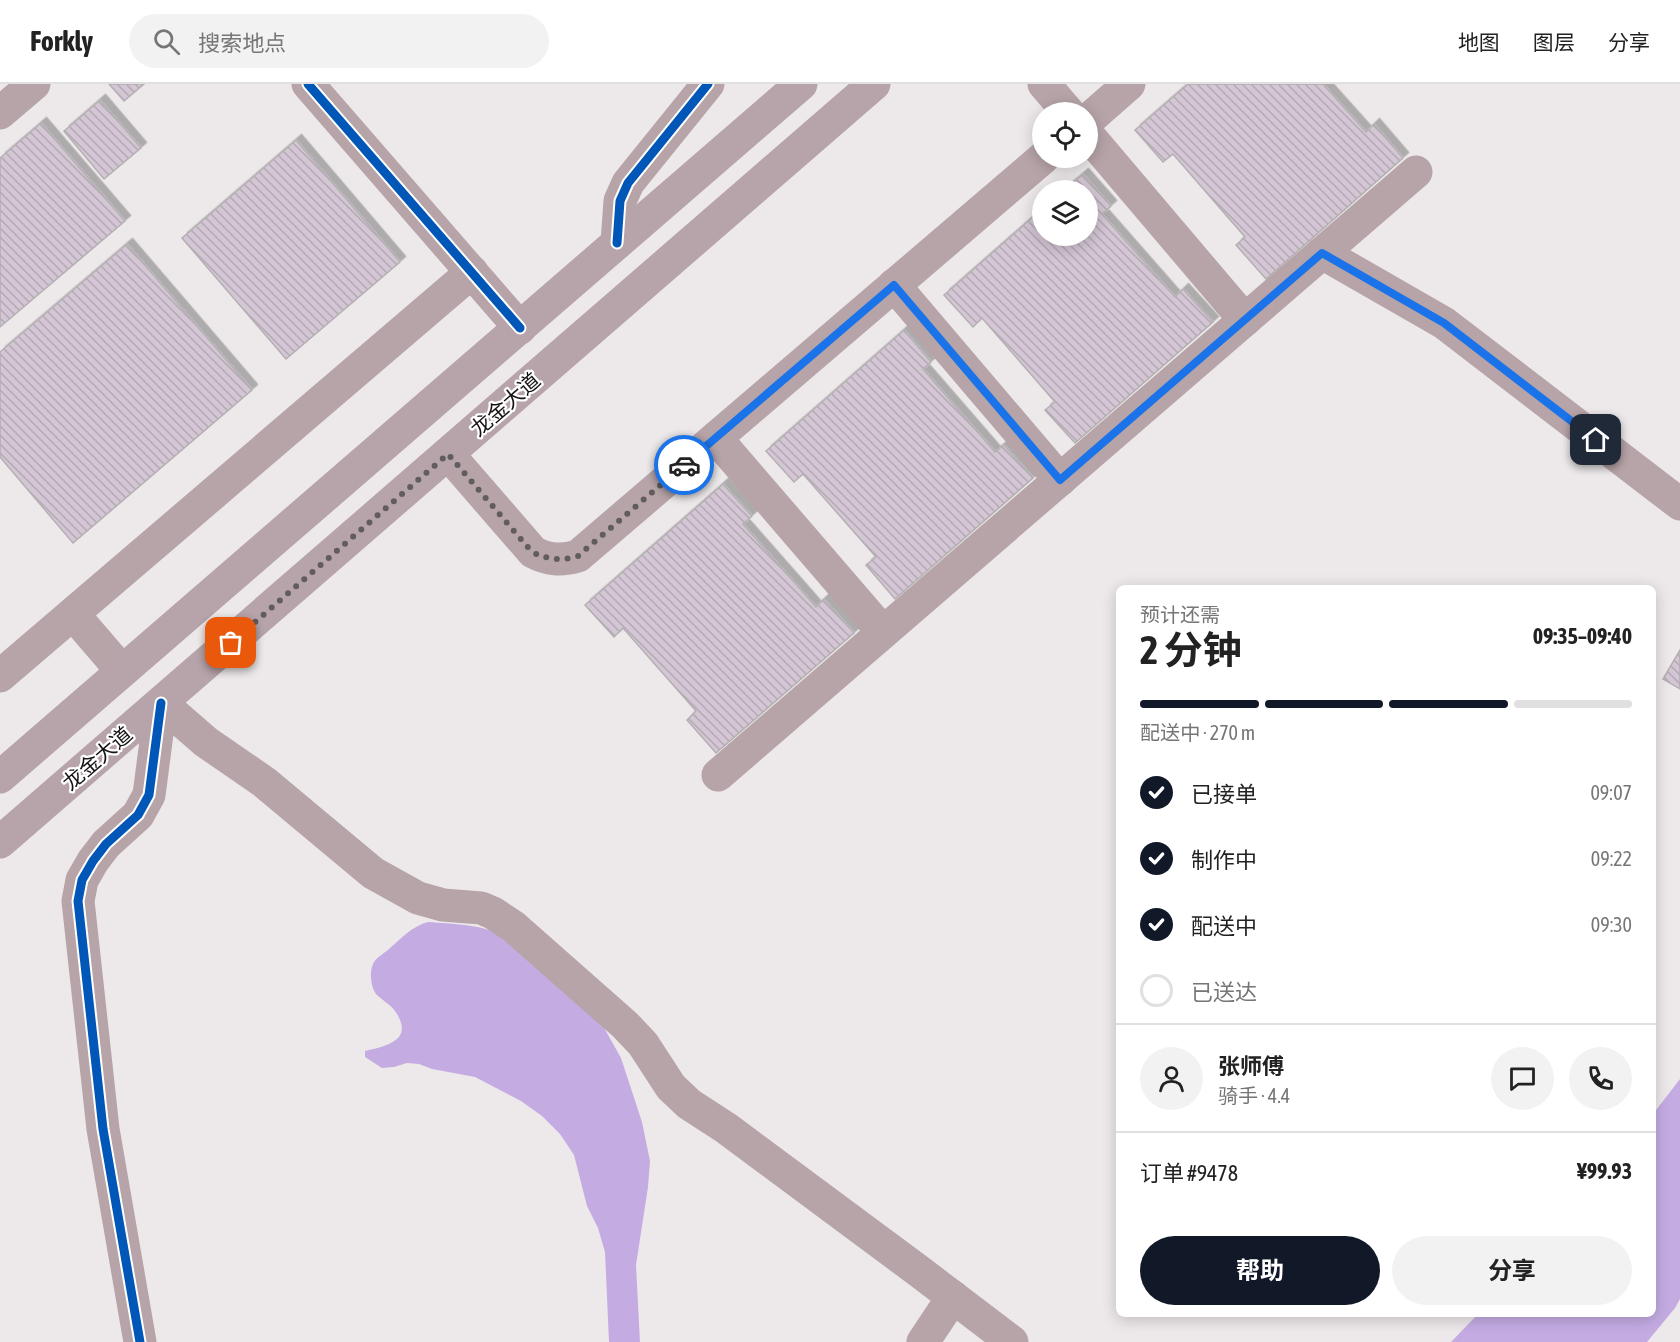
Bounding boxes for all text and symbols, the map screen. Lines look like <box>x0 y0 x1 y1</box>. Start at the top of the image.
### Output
search box <box>129 14 549 68</box>
text: Forkly <box>30 25 93 57</box>
icon: search <box>150 25 183 58</box>
text: 搜索地点 <box>198 30 286 56</box>
text: 地图 <box>1458 30 1500 54</box>
text: 图层 <box>1533 30 1575 54</box>
text: 分享 <box>1608 30 1650 54</box>
map controls <box>1032 102 1098 246</box>
button: locate <box>1032 102 1098 168</box>
button: layers <box>1032 180 1098 246</box>
street label: 龙金大道 <box>465 367 545 441</box>
pin <box>1570 414 1621 465</box>
icon: home <box>1579 423 1612 456</box>
courier <box>654 435 714 495</box>
icon: car <box>668 449 701 482</box>
text: 预计还需 <box>1140 603 1220 626</box>
pin <box>205 617 256 668</box>
text: 09:35–09:40 <box>1533 623 1632 649</box>
icon: bag <box>214 626 247 659</box>
text: 2 分钟 <box>1140 628 1242 672</box>
street label: 龙金大道 <box>57 721 137 795</box>
text: 配送中 · 270 m <box>1140 721 1255 744</box>
icon: check <box>1140 776 1173 809</box>
text: 已接单 <box>1191 781 1257 807</box>
text: 09:07 <box>1590 781 1632 804</box>
icon: check <box>1140 842 1173 875</box>
text: 制作中 <box>1191 847 1257 873</box>
text: 09:22 <box>1591 847 1632 870</box>
icon: check <box>1140 908 1173 941</box>
text: 配送中 <box>1191 913 1257 939</box>
text: 09:30 <box>1591 913 1632 936</box>
text: 已送达 <box>1191 979 1257 1005</box>
button: person <box>1140 1047 1203 1110</box>
button: chat <box>1491 1047 1554 1110</box>
button: phone <box>1569 1047 1632 1110</box>
text: 张师傅 <box>1218 1053 1284 1079</box>
text: 骑手 · 4.4 <box>1218 1084 1290 1107</box>
text: ¥99.93 <box>1577 1158 1632 1184</box>
text: 订单 #9478 <box>1140 1160 1238 1186</box>
button: 帮助 <box>1140 1236 1380 1305</box>
button: 分享 <box>1392 1236 1632 1305</box>

